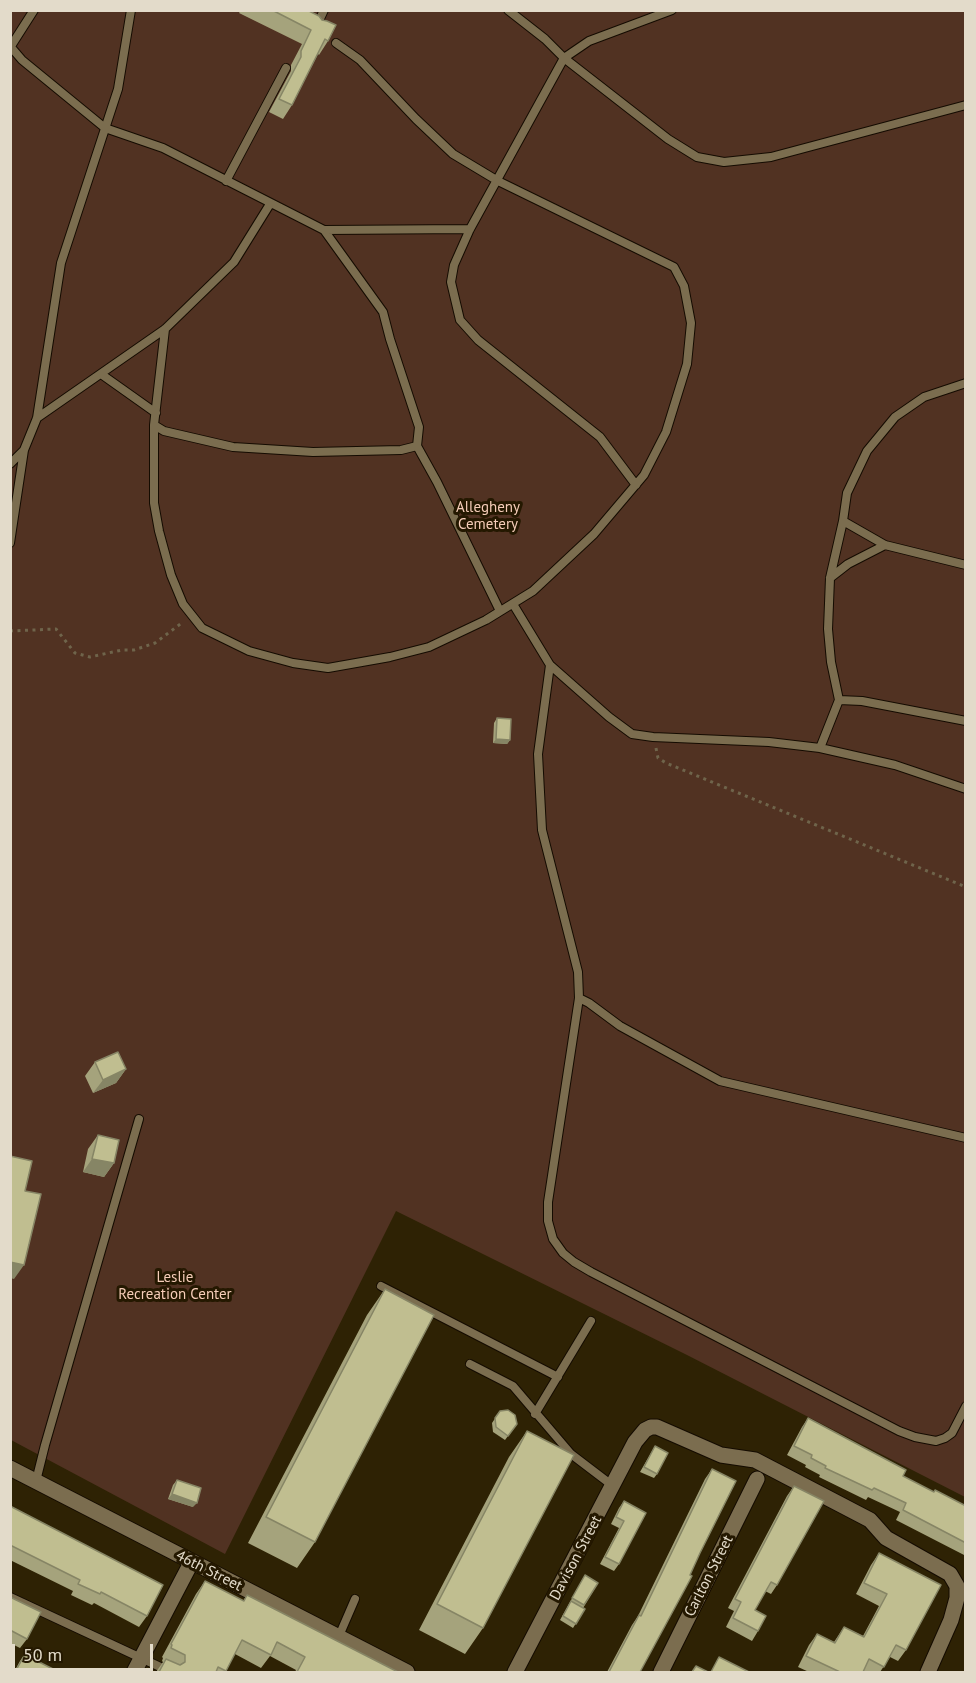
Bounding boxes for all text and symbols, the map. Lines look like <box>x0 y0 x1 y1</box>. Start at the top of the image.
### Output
park label: Allegheny Cemetery <box>456 499 520 534</box>
park label: Leslie Recreation Center <box>118 1269 232 1304</box>
street label: Davison Street <box>546 1513 606 1603</box>
street label: Carlton Street <box>681 1532 737 1620</box>
street label: 46th Street <box>173 1547 245 1595</box>
scale bar <box>15 1632 156 1670</box>
text: 50 m <box>23 1643 62 1666</box>

